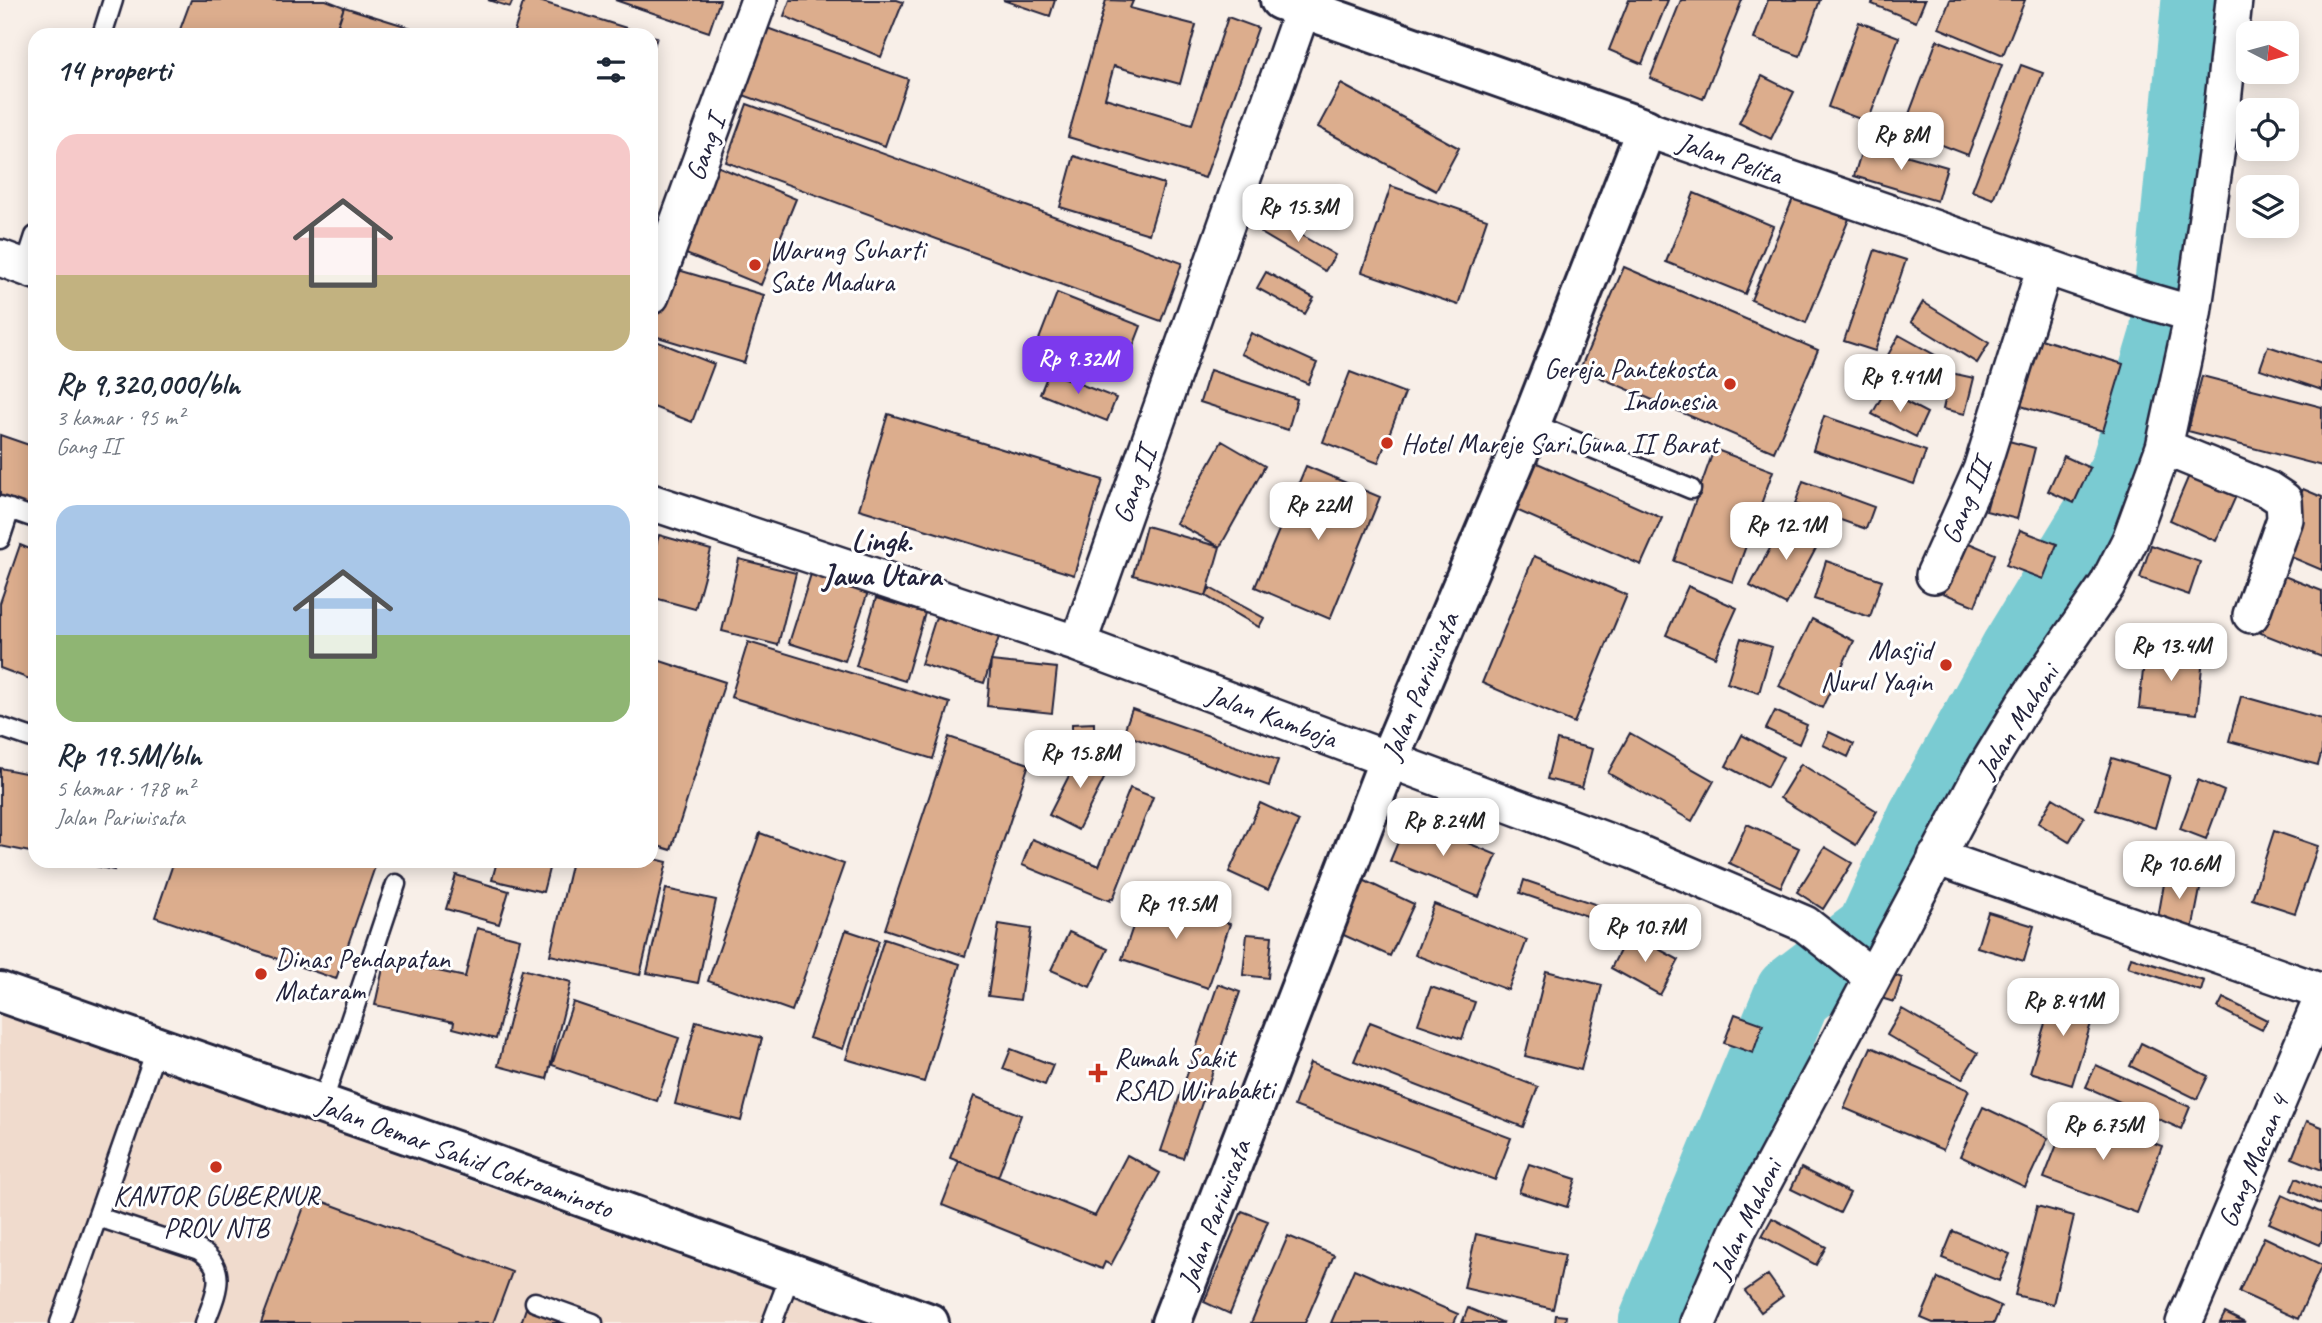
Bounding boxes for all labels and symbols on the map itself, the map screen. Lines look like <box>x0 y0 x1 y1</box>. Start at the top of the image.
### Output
north arrow <box>2236 21 2300 84</box>
street label: Gang I <box>677 105 735 185</box>
pin: Rp 8M <box>1852 113 1950 172</box>
street label: Jalan Pelita <box>1671 123 1788 193</box>
pin: Rp 15.3M <box>1226 184 1370 244</box>
place label: Warung Suharti Sate Madura <box>769 232 929 299</box>
marker: Warung Suharti Sate Madura <box>747 257 763 273</box>
pin: Rp 9.32M <box>1006 336 1150 396</box>
place label: Gereja Pantekosta Indonesia <box>1544 351 1718 418</box>
pin: Rp 9.41M <box>1828 354 1972 414</box>
marker: Gereja Pantekosta Indonesia <box>1722 376 1738 392</box>
place label: Hotel Mareje Sari Guna II Barat <box>1401 426 1721 461</box>
marker: Hotel Mareje Sari Guna II Barat <box>1379 435 1395 451</box>
street label: Gang II <box>1104 437 1166 528</box>
street label: Gang III <box>1932 448 2002 549</box>
pin: Rp 22M <box>1261 482 1375 542</box>
pin: Rp 12.1M <box>1714 503 1858 562</box>
district label: Lingk. Jawa Utara <box>821 522 944 594</box>
street label: Jalan Pariwisata <box>1372 605 1467 767</box>
pin: Rp 13.4M <box>2099 624 2243 683</box>
place label: Masjid Nurul Yaqin <box>1821 632 1936 699</box>
street label: Jalan Mahoni <box>1966 655 2069 786</box>
marker: Masjid Nurul Yaqin <box>1938 657 1954 673</box>
street label: Jalan Kamboja <box>1201 676 1343 756</box>
pin: Rp 15.8M <box>1008 730 1152 790</box>
pin: Rp 8.24M <box>1371 798 1515 858</box>
pin: Rp 10.6M <box>2107 842 2251 901</box>
pin: Rp 19.5M <box>1104 881 1248 941</box>
pin: Rp 10.7M <box>1573 904 1717 964</box>
place label: Dinas Pendapatan Mataram <box>275 941 451 1008</box>
marker: Dinas Pendapatan Mataram <box>253 966 269 982</box>
pin: Rp 8.41M <box>1991 978 2135 1038</box>
place label: Rumah Sakit RSAD Wirabakti <box>1114 1040 1278 1107</box>
marker: Rumah Sakit RSAD Wirabakti <box>1088 1063 1108 1083</box>
street label: Jalan Oemar Sahid Cokroaminoto <box>311 1086 619 1226</box>
street label: Gang Macan 4 <box>2209 1087 2297 1232</box>
pin: Rp 6.75M <box>2031 1102 2175 1162</box>
street label: Jalan Pariwisata <box>1169 1133 1259 1295</box>
street label: Jalan Mahoni <box>1701 1150 1791 1286</box>
marker: KANTOR GUBERNUR PROV NTB <box>208 1159 224 1175</box>
place label: KANTOR GUBERNUR PROV NTB <box>113 1178 321 1245</box>

